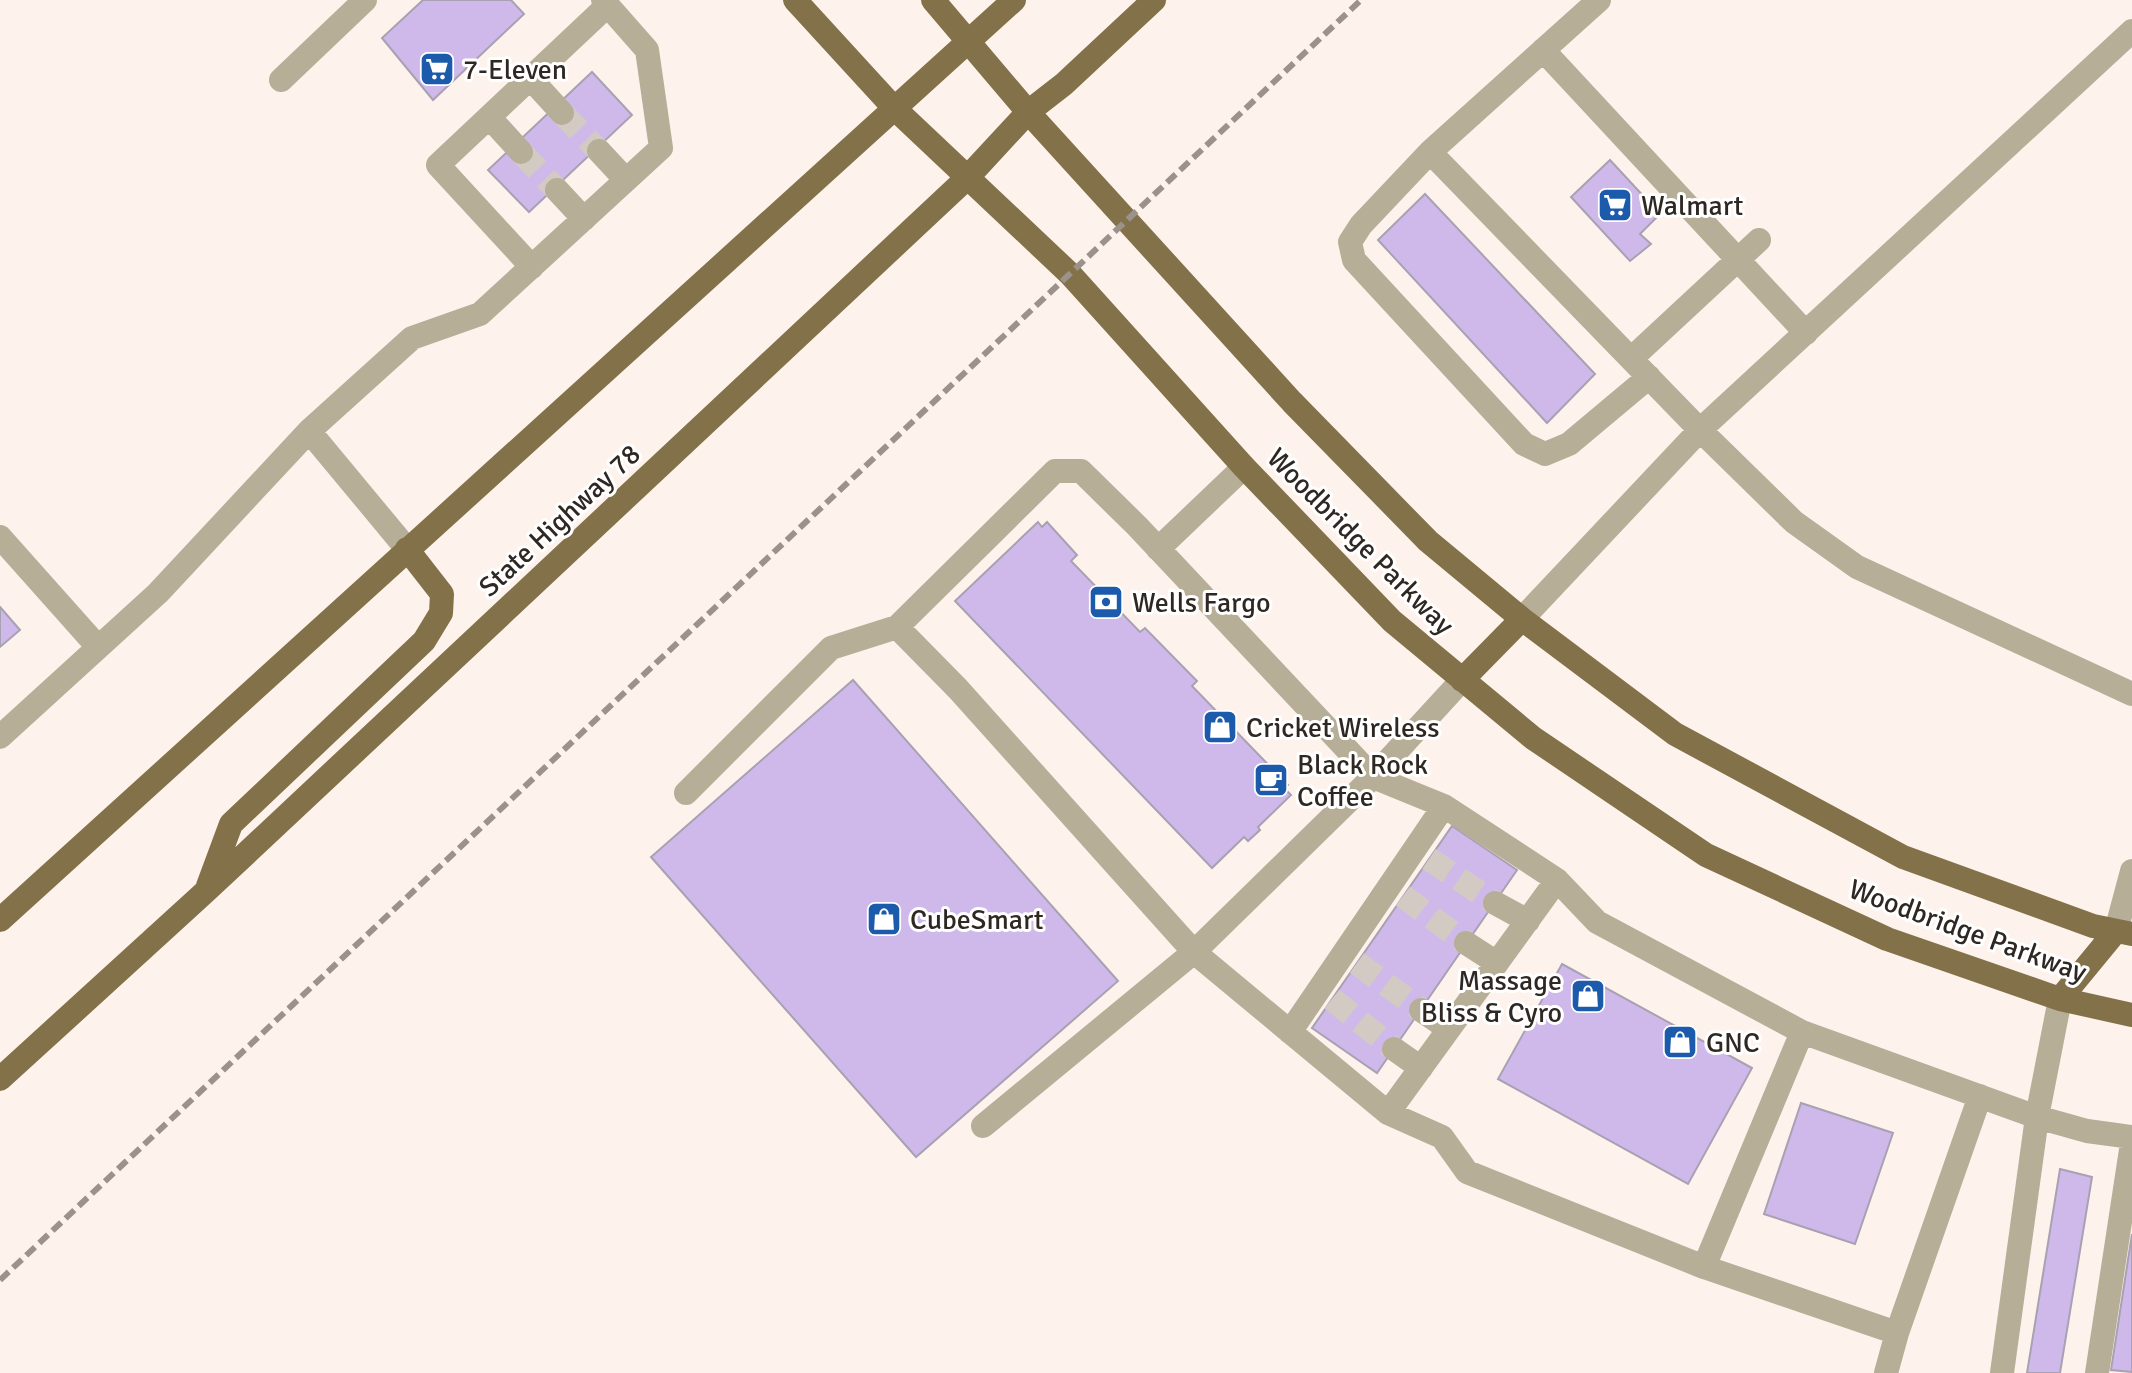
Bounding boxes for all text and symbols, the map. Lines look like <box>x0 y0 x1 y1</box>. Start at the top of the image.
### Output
supermarket icon: 7-Eleven <box>418 50 456 88</box>
place label: 7-Eleven <box>463 53 567 87</box>
supermarket icon: Walmart <box>1596 186 1634 224</box>
place label: Walmart <box>1641 189 1744 223</box>
street label: State Highway 78 <box>472 437 647 604</box>
street label: Woodbridge Parkway <box>1260 441 1461 642</box>
bank icon: Wells Fargo <box>1087 583 1125 621</box>
place label: Wells Fargo <box>1132 586 1271 620</box>
shop icon: Cricket Wireless <box>1201 708 1239 746</box>
place label: Cricket Wireless <box>1246 711 1440 745</box>
place label: Black Rock Coffee <box>1297 748 1428 814</box>
cafe icon: Black Rock Coffee <box>1252 761 1290 799</box>
street label: Woodbridge Parkway <box>1844 872 2091 990</box>
shop icon: CubeSmart <box>865 900 903 938</box>
place label: CubeSmart <box>910 903 1044 937</box>
place label: Massage Bliss & Cyro <box>1421 964 1562 1030</box>
shop icon: Massage Bliss & Cyro <box>1569 977 1607 1015</box>
shop icon: GNC <box>1661 1023 1699 1061</box>
place label: GNC <box>1706 1026 1760 1060</box>

